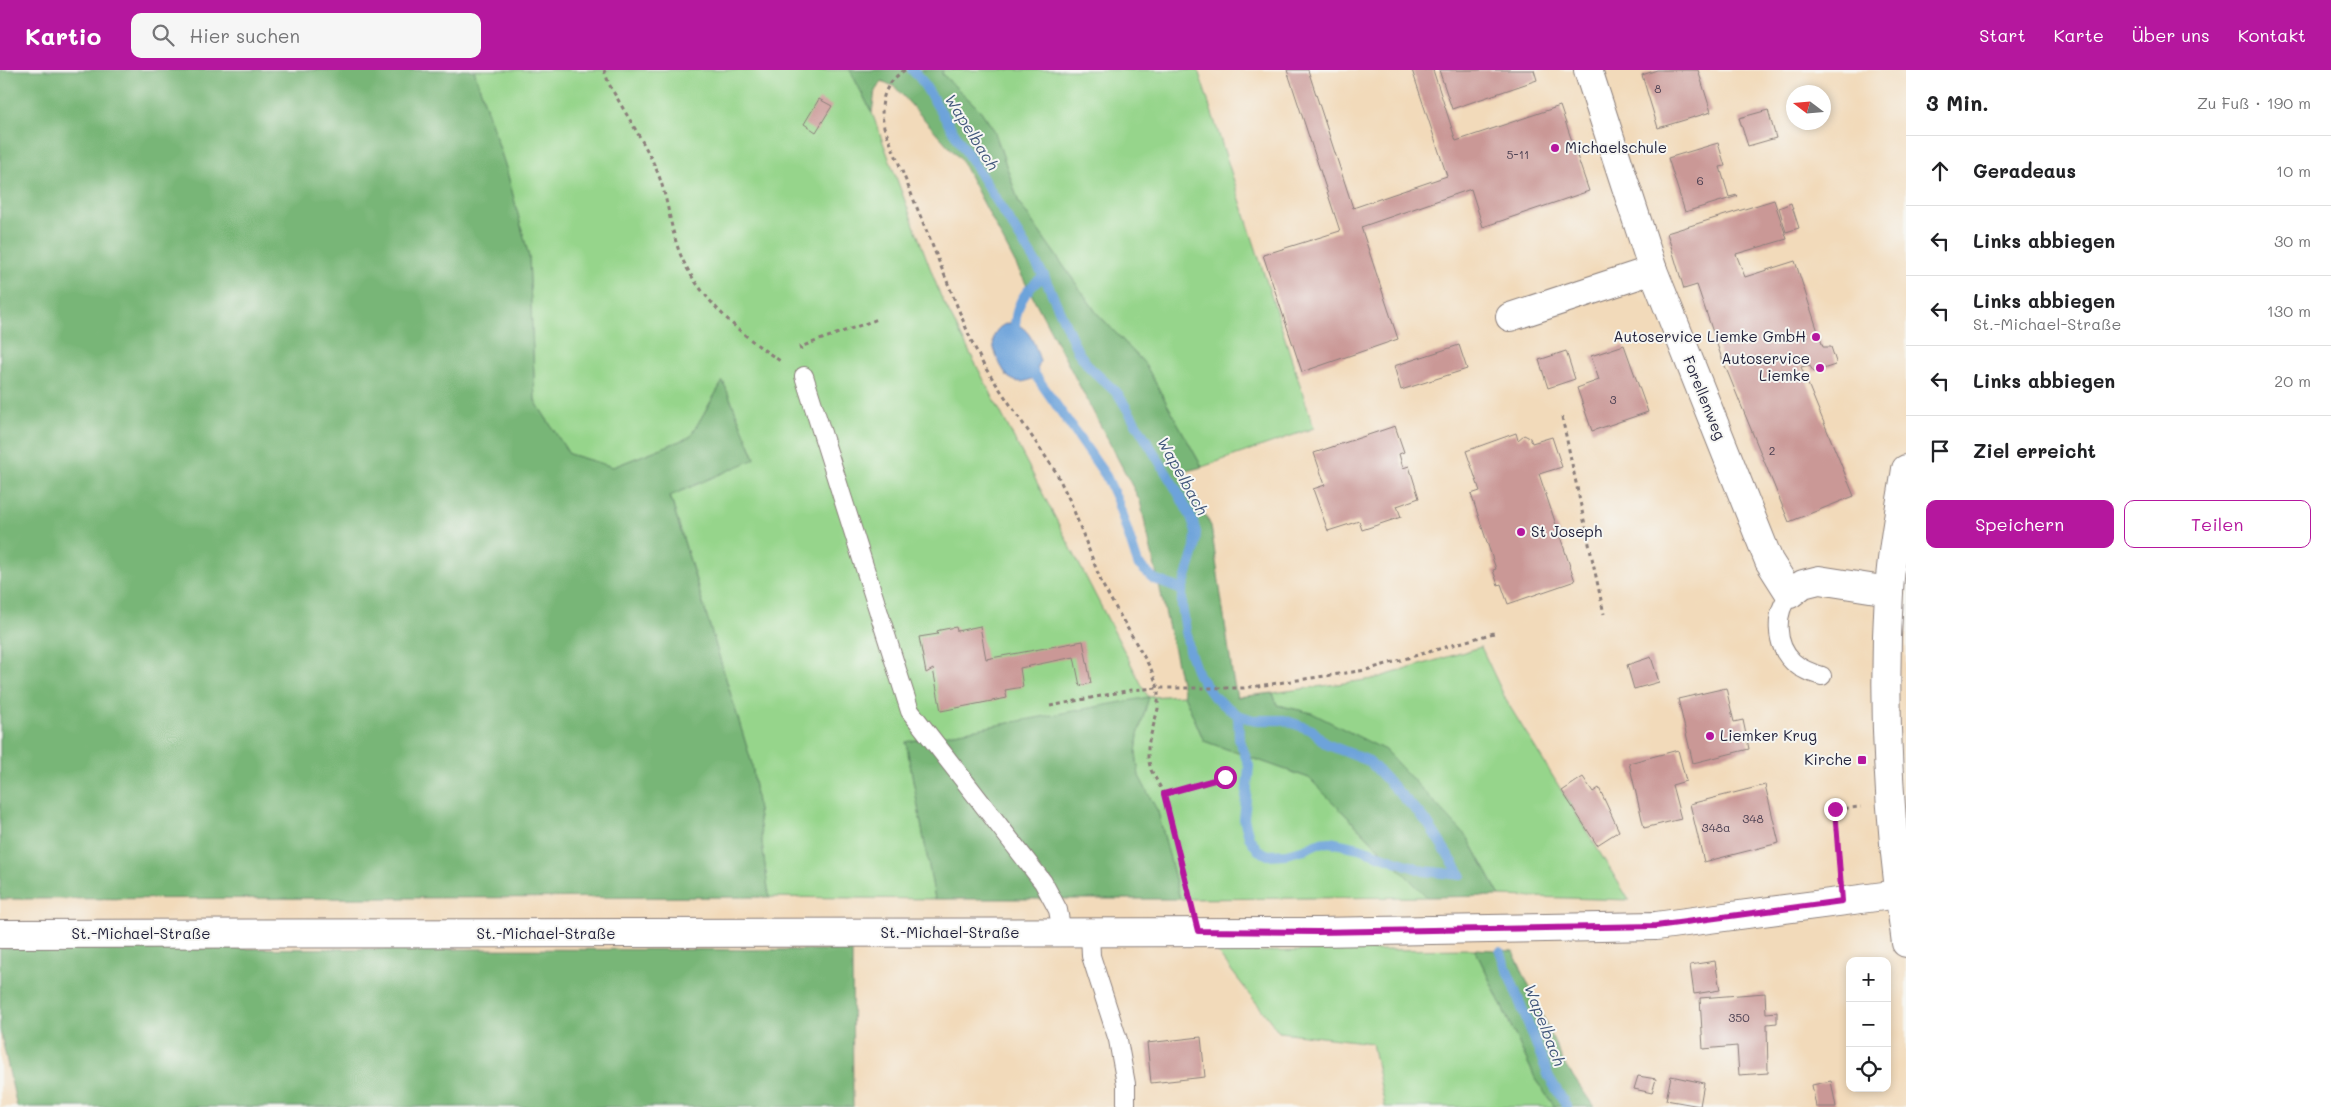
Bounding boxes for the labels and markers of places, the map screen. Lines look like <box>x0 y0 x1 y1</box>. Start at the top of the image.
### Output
place label: Michaelschule <box>1565 137 1667 157</box>
marker: Michaelschule <box>1549 142 1561 154</box>
place label: Autoservice Liemke GmbH <box>1613 326 1806 346</box>
marker: Autoservice Liemke GmbH <box>1810 331 1822 343</box>
place label: Autoservice Liemke <box>1721 348 1810 385</box>
marker: Autoservice Liemke <box>1814 362 1826 374</box>
place label: St Joseph <box>1531 521 1602 541</box>
marker: St Joseph <box>1515 526 1527 538</box>
place label: Liemker Krug <box>1720 725 1817 745</box>
marker: Liemker Krug <box>1704 730 1716 742</box>
place label: Kirche <box>1804 749 1852 769</box>
marker: Kirche <box>1856 754 1868 766</box>

